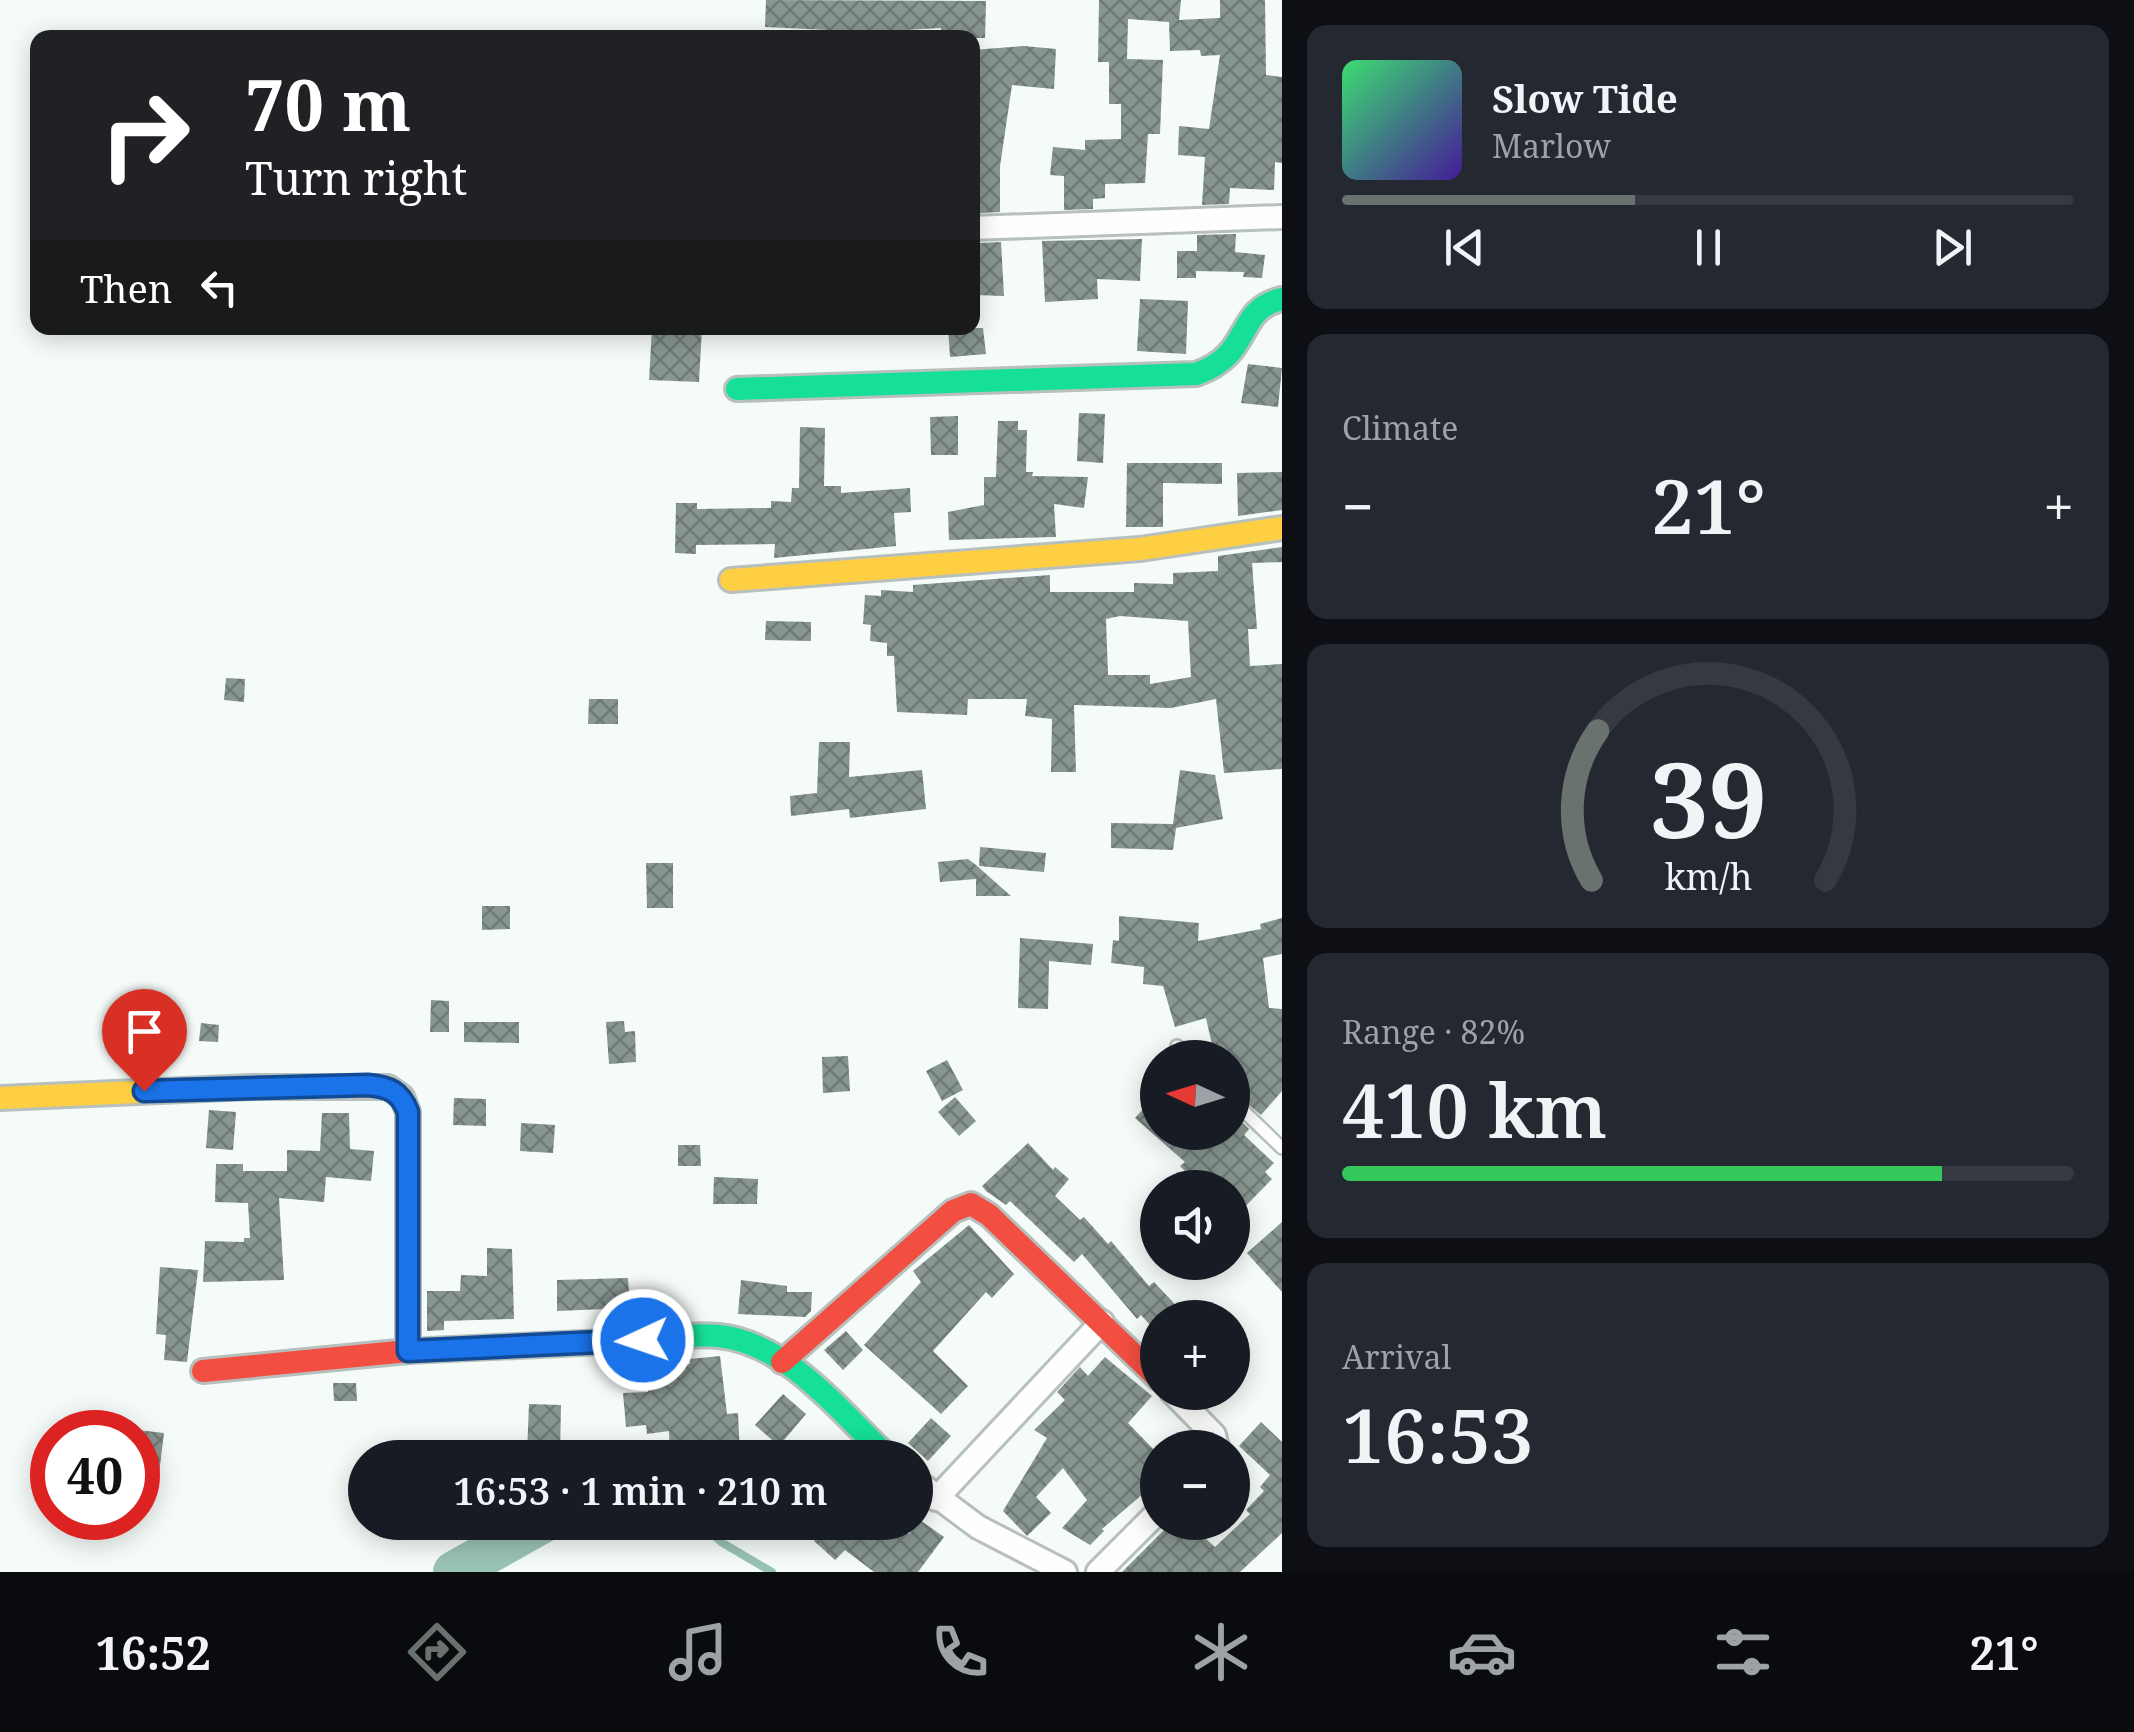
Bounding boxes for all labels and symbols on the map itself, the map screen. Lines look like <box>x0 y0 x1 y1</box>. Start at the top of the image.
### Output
pin <box>102 989 187 1092</box>
north arrow <box>1140 1040 1250 1150</box>
position arrow <box>591 1288 695 1392</box>
speed limit sign: 40 <box>30 1410 160 1540</box>

